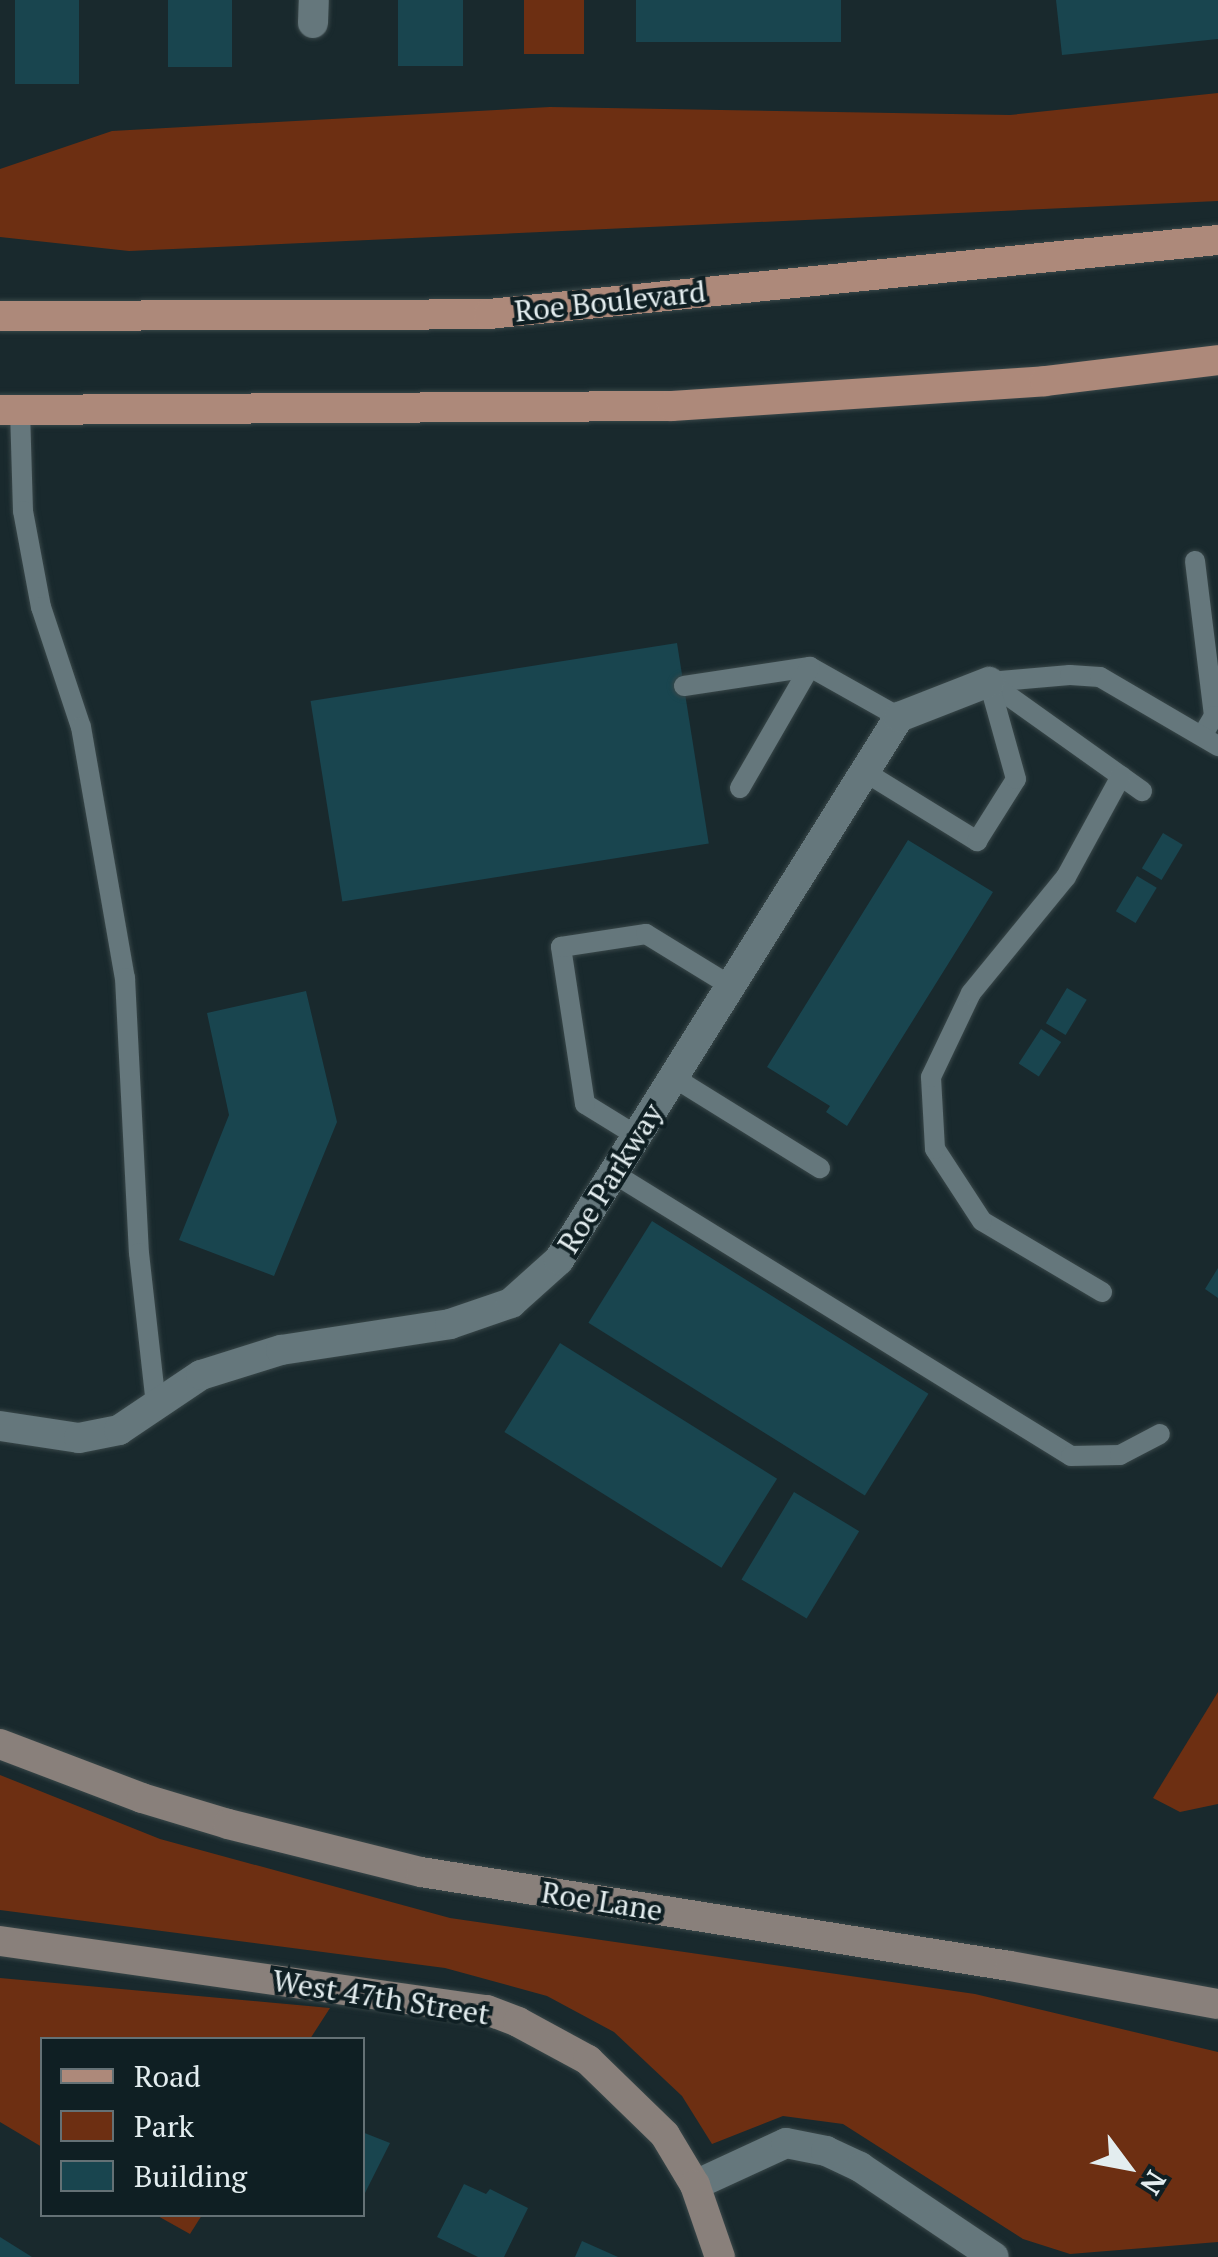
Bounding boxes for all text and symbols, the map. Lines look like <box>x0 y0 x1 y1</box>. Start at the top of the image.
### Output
street label: Roe Boulevard <box>513 273 707 329</box>
street label: Roe Parkway <box>550 1097 670 1259</box>
street label: Roe Lane <box>539 1874 665 1928</box>
street label: West 47th Street <box>270 1962 492 2032</box>
legend <box>40 2037 365 2217</box>
text: Road <box>134 2056 201 2096</box>
text: Park <box>134 2106 194 2146</box>
north arrow <box>1078 2117 1178 2217</box>
text: Building <box>134 2156 247 2196</box>
text: N <box>1133 2164 1175 2202</box>

